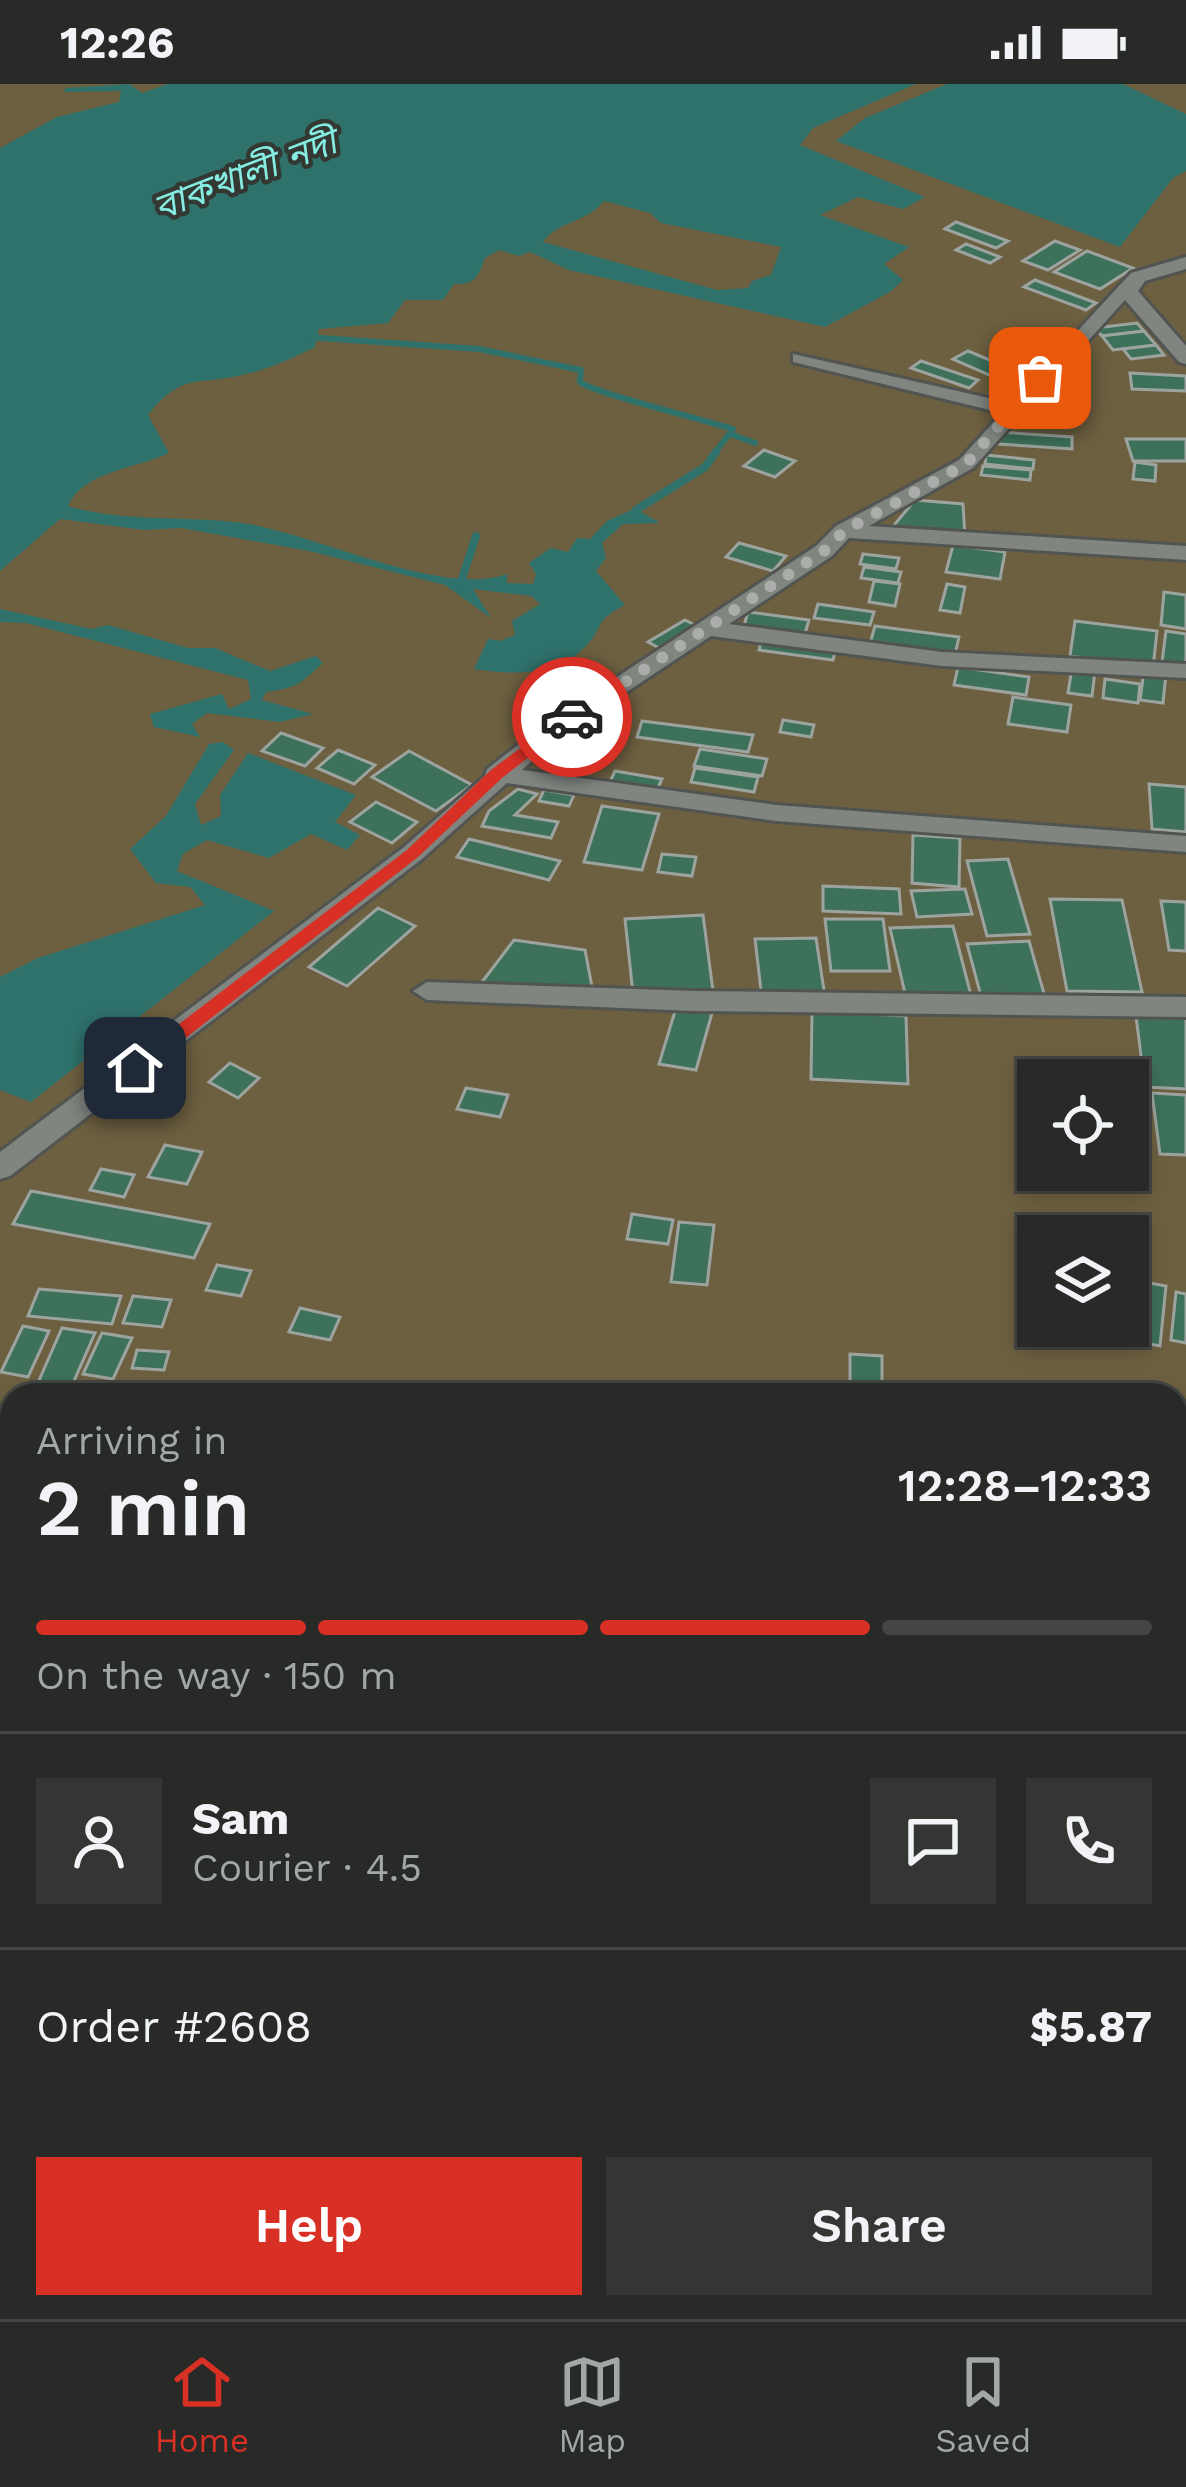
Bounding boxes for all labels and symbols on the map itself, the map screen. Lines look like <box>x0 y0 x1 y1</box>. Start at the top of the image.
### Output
water label: বাকখালী নদী <box>148 119 348 229</box>
pin <box>989 327 1091 429</box>
courier <box>512 657 632 777</box>
pin <box>84 1017 186 1119</box>

